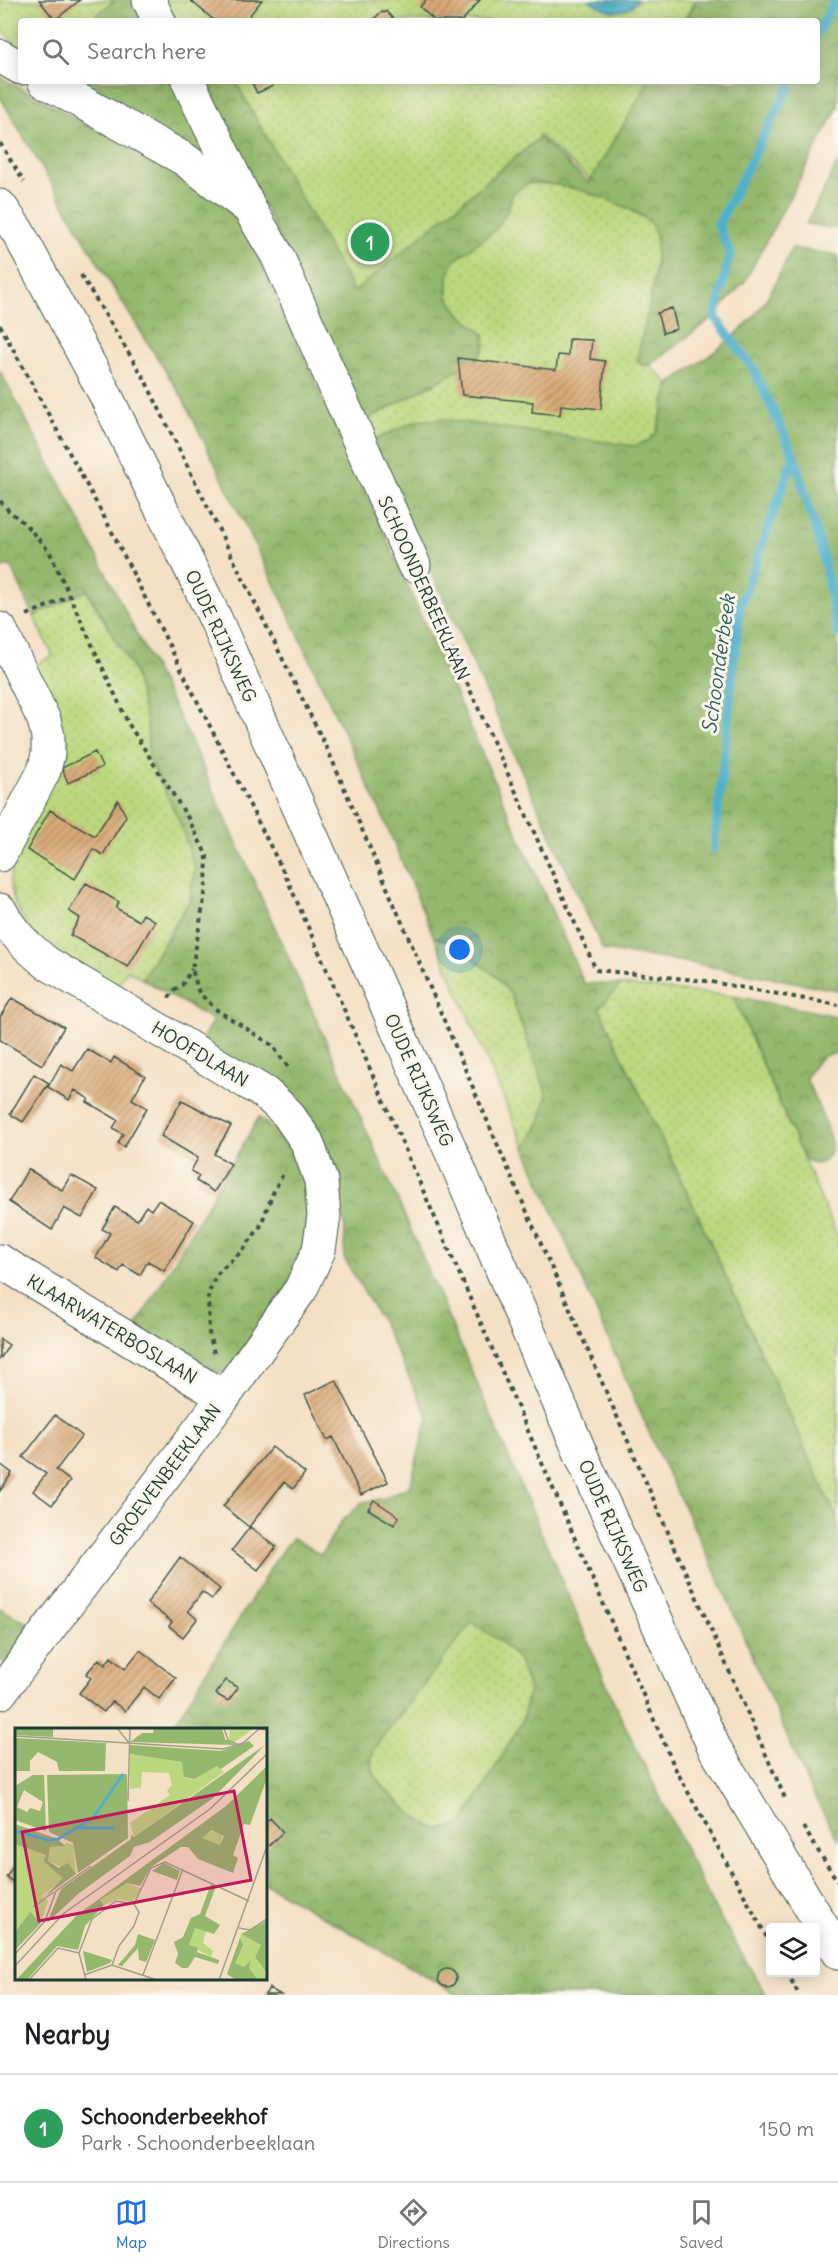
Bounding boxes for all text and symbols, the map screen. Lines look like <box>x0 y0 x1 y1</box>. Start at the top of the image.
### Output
search box <box>18 18 820 84</box>
icon: search <box>39 35 72 68</box>
text: Search here <box>87 37 206 65</box>
pin: 1 <box>350 220 389 264</box>
street label: SCHOONDERBEEKLAAN <box>373 492 475 684</box>
street label: OUDE RIJKSWEG <box>180 566 262 706</box>
water label: Schoonderbeek <box>696 591 740 735</box>
your location <box>445 935 474 964</box>
street label: OUDE RIJKSWEG <box>379 1010 459 1150</box>
street label: HOOFDLAAN <box>147 1016 253 1092</box>
street label: KLAARWATERBOSLAAN <box>23 1269 201 1389</box>
street label: GROEVENBEEKLAAN <box>104 1399 226 1551</box>
street label: OUDE RIJKSWEG <box>573 1456 653 1596</box>
inset map <box>15 1728 267 1980</box>
map controls <box>766 1923 820 1977</box>
button: layers <box>766 1923 820 1977</box>
text: Nearby <box>24 2018 110 2051</box>
text: Schoonderbeekhof <box>81 2102 267 2130</box>
text: 1 <box>40 2116 47 2141</box>
text: 150 m <box>759 2116 814 2141</box>
text: Park · Schoonderbeeklaan <box>81 2130 315 2155</box>
tab: Map <box>115 2196 148 2252</box>
tab: Directions <box>377 2196 450 2252</box>
tab: Saved <box>679 2196 723 2252</box>

